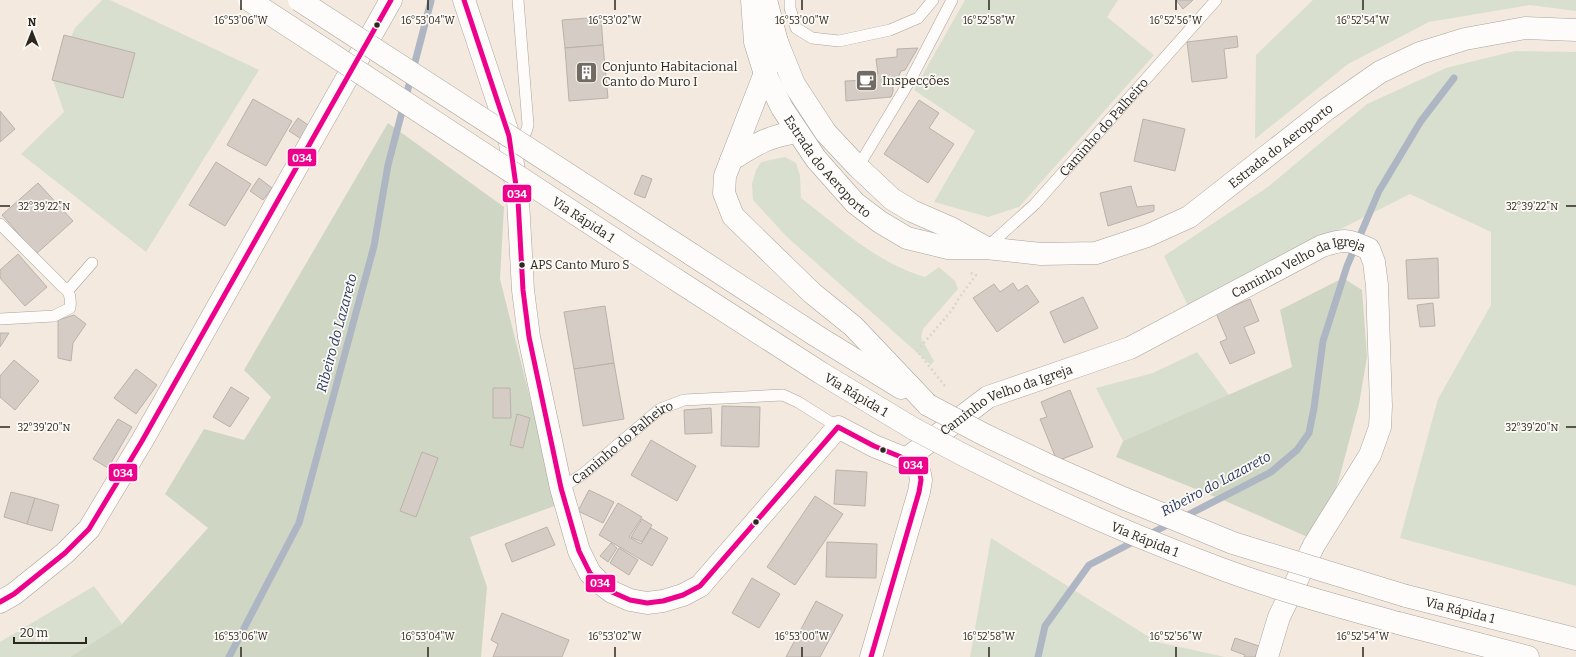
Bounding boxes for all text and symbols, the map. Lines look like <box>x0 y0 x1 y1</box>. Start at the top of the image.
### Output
north arrow <box>12 12 52 52</box>
text: 16°53'06"W <box>214 15 268 27</box>
text: 16°53'04"W <box>401 15 455 27</box>
text: 16°53'02"W <box>589 15 642 27</box>
text: 16°53'00"W <box>775 15 830 27</box>
text: 16°52'58"W <box>963 15 1016 27</box>
text: 16°52'56"W <box>1150 15 1203 27</box>
text: 16°52'54"W <box>1337 15 1390 27</box>
text: N <box>28 16 37 29</box>
unlabelled marker <box>372 20 382 30</box>
place label: Conjunto Habitacional Canto do Muro I <box>602 59 738 89</box>
building icon: Conjunto Habitacional Canto do Muro I <box>573 60 599 86</box>
cafe icon: Inspecções <box>854 67 880 93</box>
place label: Inspecções <box>882 73 950 88</box>
street label: Caminho do Palheiro <box>1056 75 1151 179</box>
street label: Estrada do Aeroporto <box>1225 100 1335 191</box>
street label: Estrada do Aeroporto <box>781 112 874 220</box>
line badge: 034 <box>287 148 317 167</box>
text: 034 <box>292 152 312 165</box>
line badge: 034 <box>502 184 532 203</box>
text: 034 <box>507 188 527 201</box>
street label: Via Rápida 1 <box>550 193 618 245</box>
text: 32°39'22"N <box>18 201 70 213</box>
text: 32°39'22"N <box>1506 201 1558 213</box>
street label: Caminho Velho da Igreja <box>1229 233 1368 300</box>
place label: APS Canto Muro S <box>530 258 630 272</box>
marker: APS Canto Muro S <box>517 260 527 270</box>
water label: Ribeiro do Lazareto <box>313 272 361 394</box>
street label: Caminho Velho da Igreja <box>937 361 1074 438</box>
street label: Via Rápida 1 <box>822 369 892 420</box>
street label: Caminho do Palheiro <box>569 397 675 487</box>
text: 32°39'20"N <box>17 422 71 434</box>
text: 32°39'20"N <box>1505 422 1559 434</box>
unlabelled marker <box>878 445 888 455</box>
water label: Ribeiro do Lazareto <box>1158 448 1274 520</box>
line badge: 034 <box>898 456 929 475</box>
text: 034 <box>903 459 923 472</box>
line badge: 034 <box>108 463 138 482</box>
text: 034 <box>113 467 133 480</box>
unlabelled marker <box>751 517 761 527</box>
street label: Via Rápida 1 <box>1109 518 1182 560</box>
line badge: 034 <box>585 574 616 593</box>
text: 034 <box>590 577 610 590</box>
street label: Via Rápida 1 <box>1424 594 1497 626</box>
scale bar <box>14 619 86 645</box>
text: 20 m <box>20 626 49 640</box>
text: 16°53'06"W <box>214 631 268 643</box>
text: 16°53'04"W <box>401 631 455 643</box>
text: 16°53'02"W <box>589 631 642 643</box>
text: 16°53'00"W <box>775 631 830 643</box>
text: 16°52'58"W <box>963 631 1016 643</box>
text: 16°52'56"W <box>1150 631 1203 643</box>
text: 16°52'54"W <box>1337 631 1390 643</box>

